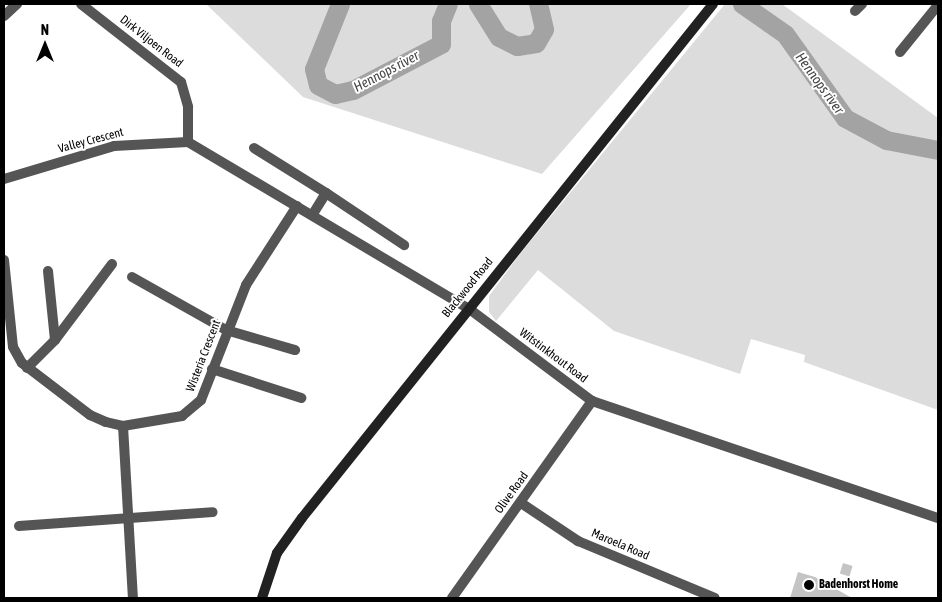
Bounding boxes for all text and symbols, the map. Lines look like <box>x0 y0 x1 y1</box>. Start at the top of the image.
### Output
street label: Dirk Viljoen Road <box>117 13 185 71</box>
north arrow <box>20 20 70 70</box>
text: N <box>41 22 49 38</box>
water label: Hennops river <box>350 47 422 95</box>
water label: Hennops river <box>792 49 848 117</box>
street label: Valley Crescent <box>57 125 125 157</box>
street label: Blackwood Road <box>440 255 496 321</box>
street label: Wisteria Crescent <box>184 318 224 394</box>
street label: Witstinkhout Road <box>516 326 590 386</box>
street label: Olive Road <box>492 469 532 517</box>
street label: Maroela Road <box>589 526 651 564</box>
place label: Badenhorst Home <box>819 578 898 592</box>
marker: Badenhorst Home <box>803 579 815 591</box>

